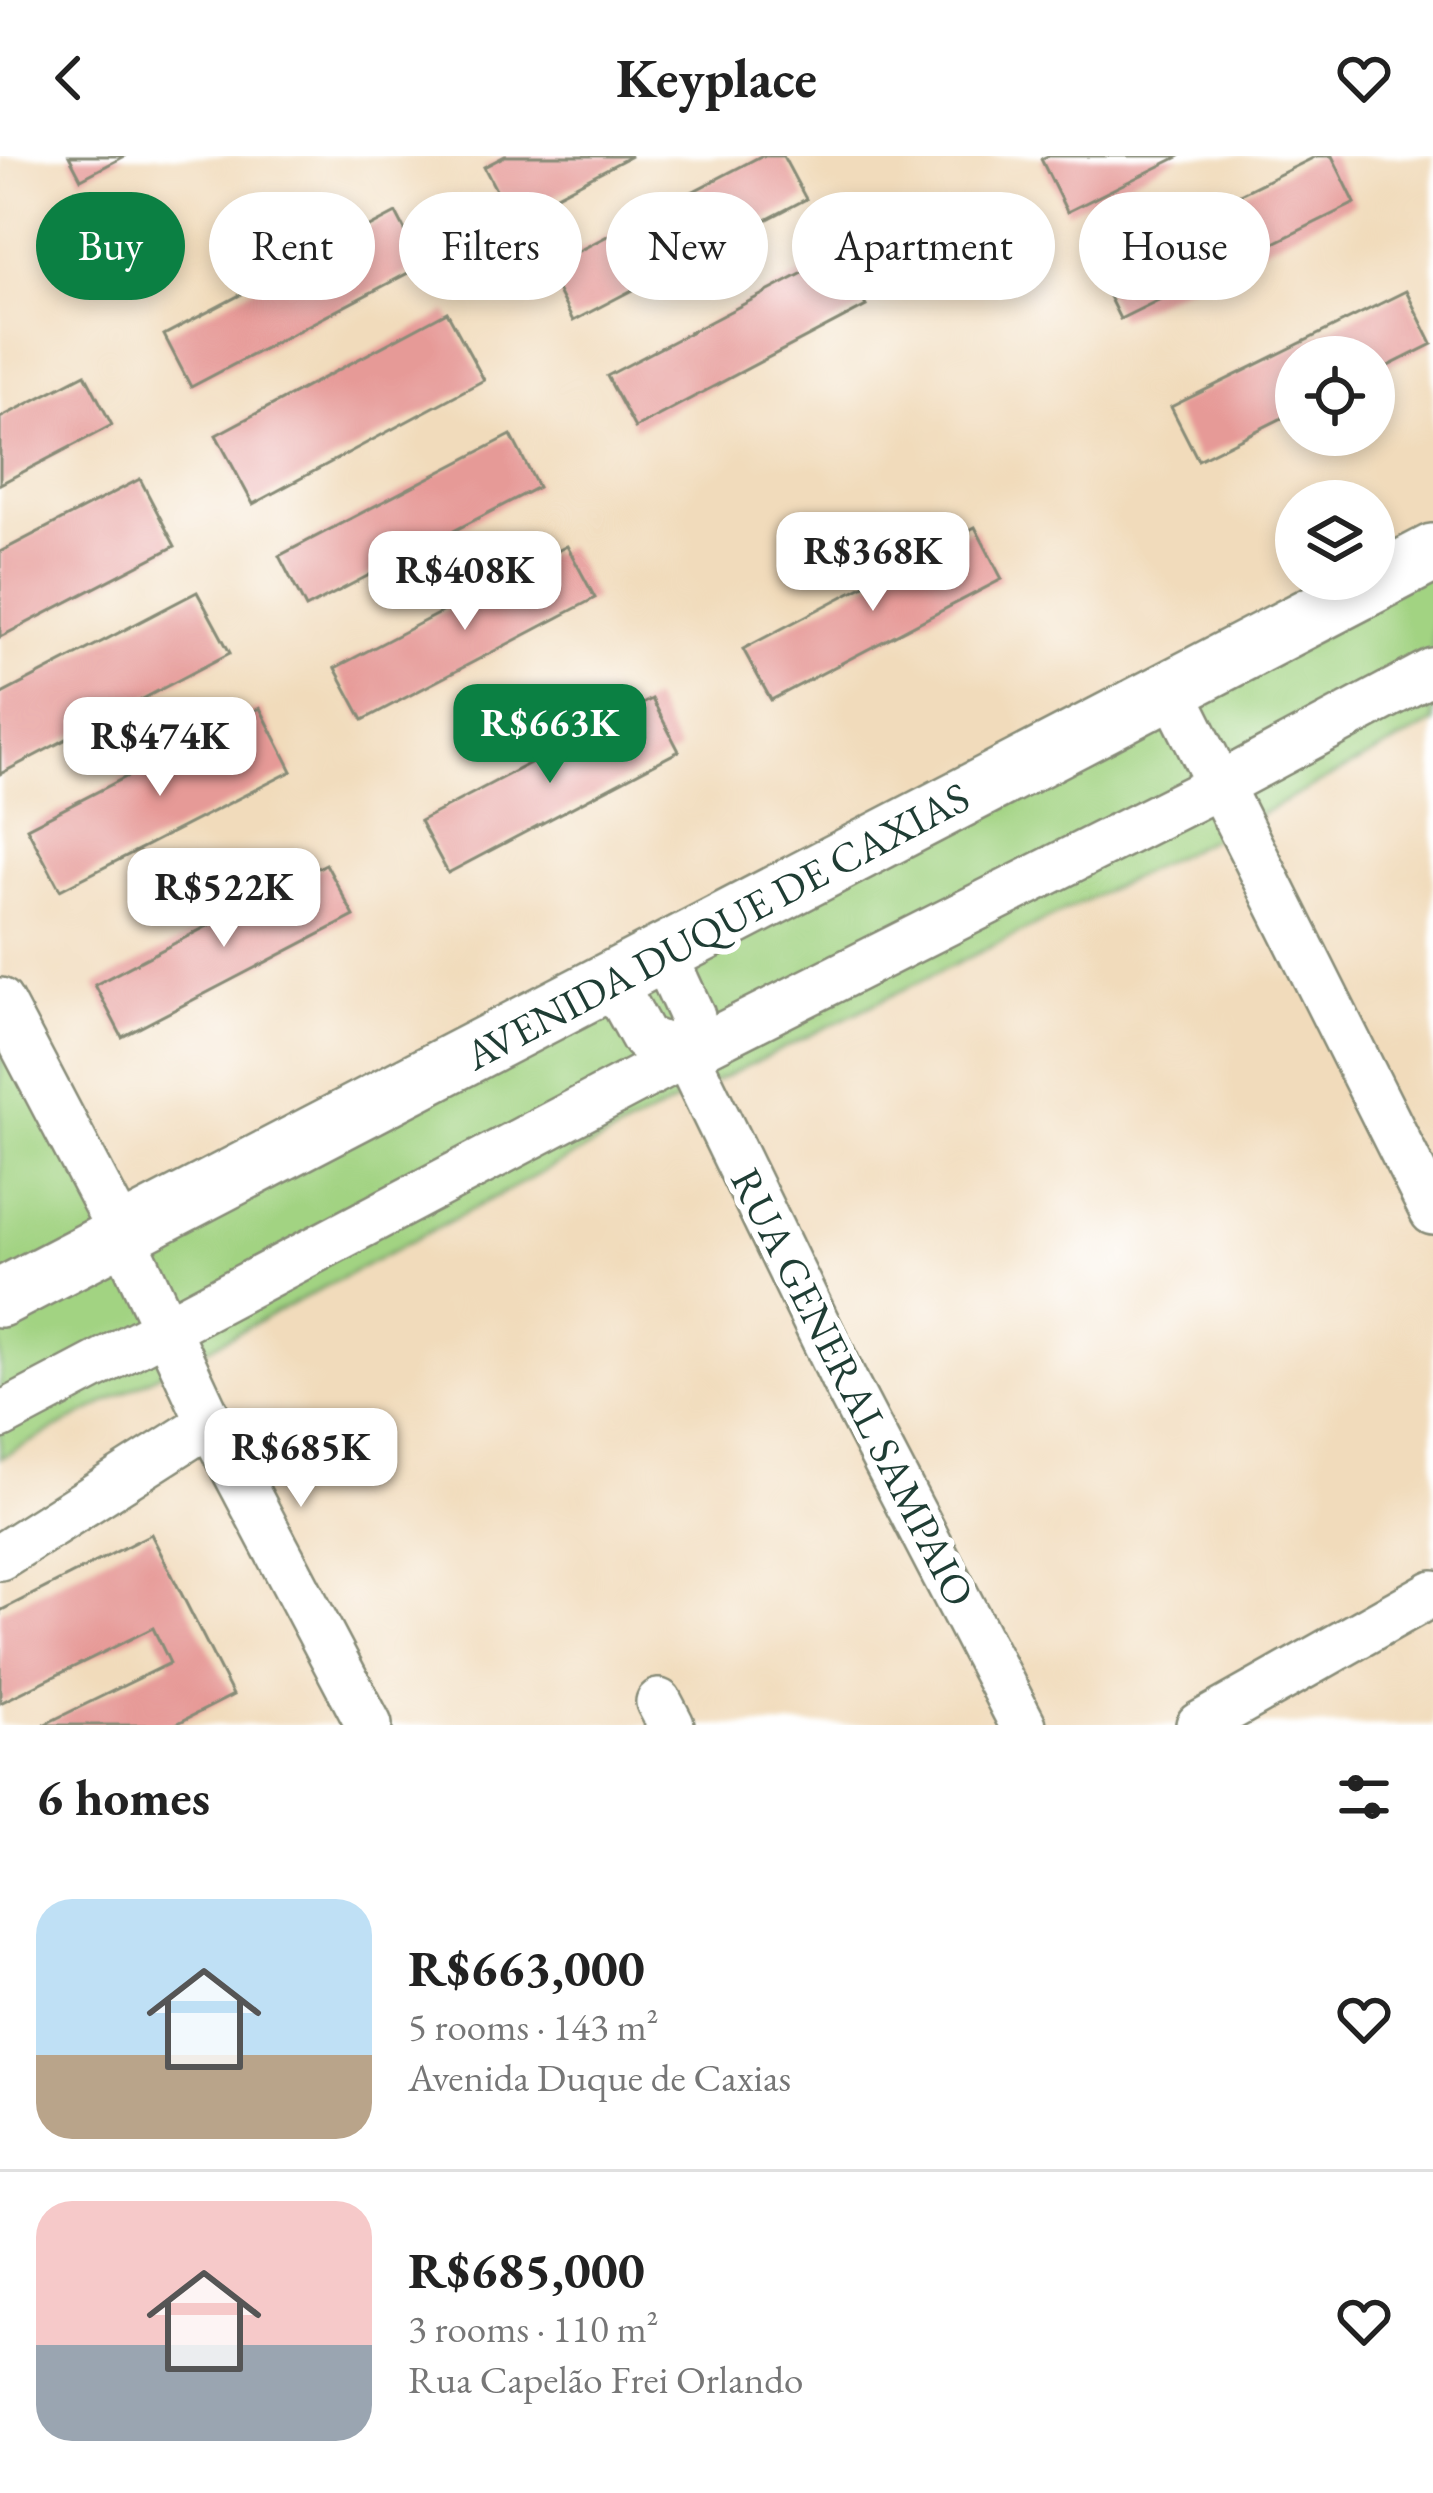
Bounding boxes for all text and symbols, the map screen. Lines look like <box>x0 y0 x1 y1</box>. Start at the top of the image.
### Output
text: Keyplace <box>616 43 817 113</box>
icon: back <box>36 45 102 111</box>
icon: heart <box>1331 45 1397 111</box>
chip: Buy <box>36 192 185 300</box>
chip: Rent <box>209 192 375 300</box>
chip: Filters <box>399 192 582 300</box>
chip: New <box>606 192 768 300</box>
chip: Apartment <box>792 192 1055 300</box>
chip: House <box>1079 192 1270 300</box>
map controls <box>1275 336 1395 600</box>
button: locate <box>1275 336 1395 456</box>
button: layers <box>1275 480 1395 600</box>
pin: R$368K <box>775 512 971 614</box>
text: R$368K <box>803 525 943 576</box>
pin: R$408K <box>367 531 563 633</box>
text: R$408K <box>395 544 535 595</box>
pin: R$663K <box>452 684 648 786</box>
pin: R$474K <box>62 697 258 799</box>
text: R$663K <box>480 697 620 748</box>
text: R$474K <box>90 710 230 761</box>
street label: AVENIDA DUQUE DE CAXIAS <box>454 769 979 1083</box>
pin: R$522K <box>126 848 322 950</box>
text: R$522K <box>154 861 294 912</box>
street label: RUA GENERAL SAMPAIO <box>719 1159 987 1615</box>
pin: R$685K <box>203 1408 399 1510</box>
text: R$685K <box>231 1421 371 1472</box>
text: 6 homes <box>36 1764 210 1830</box>
icon: filters <box>1331 1764 1397 1830</box>
text: R$663,000 <box>408 1935 645 2001</box>
icon: home <box>132 1947 276 2091</box>
icon: heart <box>1331 1986 1397 2052</box>
text: 5 rooms · 143 m² <box>408 2001 659 2052</box>
text: Avenida Duque de Caxias <box>408 2052 791 2103</box>
text: R$685,000 <box>408 2237 645 2303</box>
icon: home <box>132 2249 276 2393</box>
icon: heart <box>1331 2288 1397 2354</box>
text: 3 rooms · 110 m² <box>408 2303 659 2354</box>
text: Rua Capelão Frei Orlando <box>408 2354 803 2405</box>

